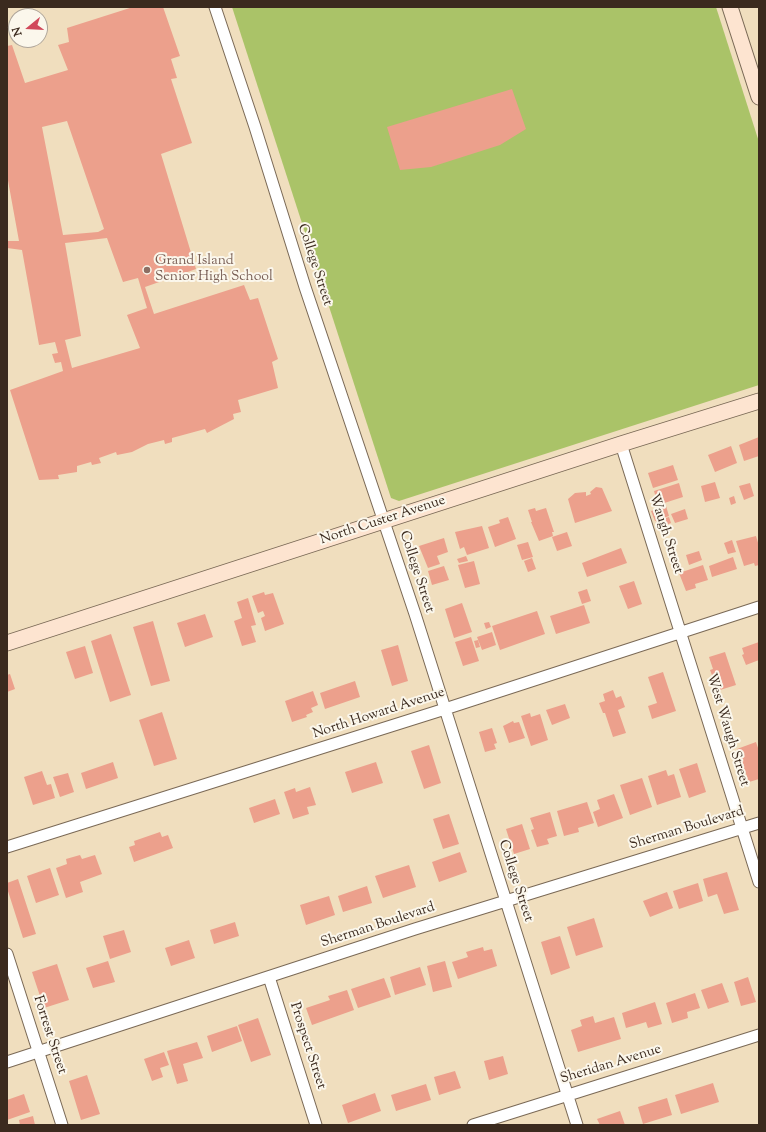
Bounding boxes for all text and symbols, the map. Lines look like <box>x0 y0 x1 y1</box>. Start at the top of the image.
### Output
north arrow <box>8 8 48 48</box>
text: N <box>9 25 27 38</box>
street label: College Street <box>293 222 335 308</box>
place label: Grand Island Senior High School <box>155 254 273 286</box>
marker: Grand Island Senior High School <box>142 265 152 275</box>
street label: Waugh Street <box>644 492 686 576</box>
street label: North Custer Avenue <box>318 493 448 549</box>
street label: College Street <box>395 529 437 615</box>
street label: West Waugh Street <box>702 672 752 788</box>
street label: North Howard Avenue <box>311 685 447 743</box>
street label: Sherman Boulevard <box>628 804 746 854</box>
street label: College Street <box>494 838 536 924</box>
street label: Sherman Boulevard <box>319 900 437 952</box>
street label: Forrest Street <box>28 994 70 1076</box>
street label: Prospect Street <box>285 1000 329 1092</box>
street label: Sheridan Avenue <box>559 1042 663 1088</box>

